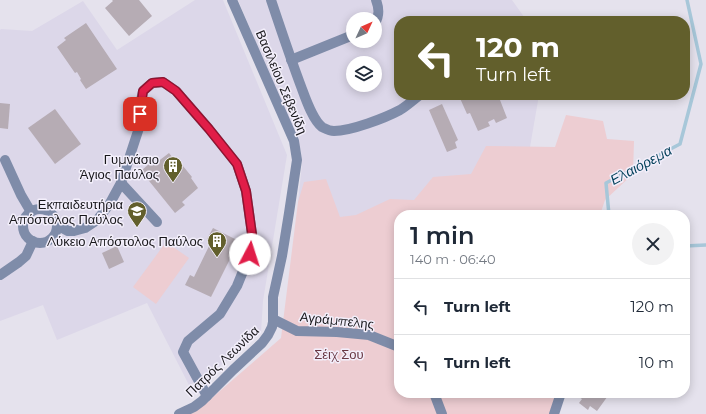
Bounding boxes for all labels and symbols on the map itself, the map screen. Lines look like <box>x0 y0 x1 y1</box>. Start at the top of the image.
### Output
north arrow <box>346 12 382 48</box>
street label: Βασιλείου Σεβενίδη <box>253 28 311 136</box>
pin <box>123 97 157 131</box>
water label: Ελαιόρεμα <box>607 141 676 189</box>
place label: Γυμνάσιο Άγιος Παύλος <box>80 151 159 182</box>
building icon: Γυμνάσιο Άγιος Παύλος <box>162 155 184 183</box>
place label: Εκπαιδευτήρια Απόστολος Παύλος <box>9 196 123 227</box>
school or university icon: Εκπαιδευτήρια Απόστολος Παύλος <box>126 200 148 228</box>
building icon: Λύκειο Απόστολος Παύλος <box>206 230 228 258</box>
place label: Λύκειο Απόστολος Παύλος <box>47 233 203 249</box>
position arrow <box>229 233 271 275</box>
street label: Αγράμπελης <box>299 308 375 332</box>
street label: Πατρός Λεωνίδα <box>182 322 262 400</box>
park label: Σέιχ Σου <box>314 346 364 362</box>

